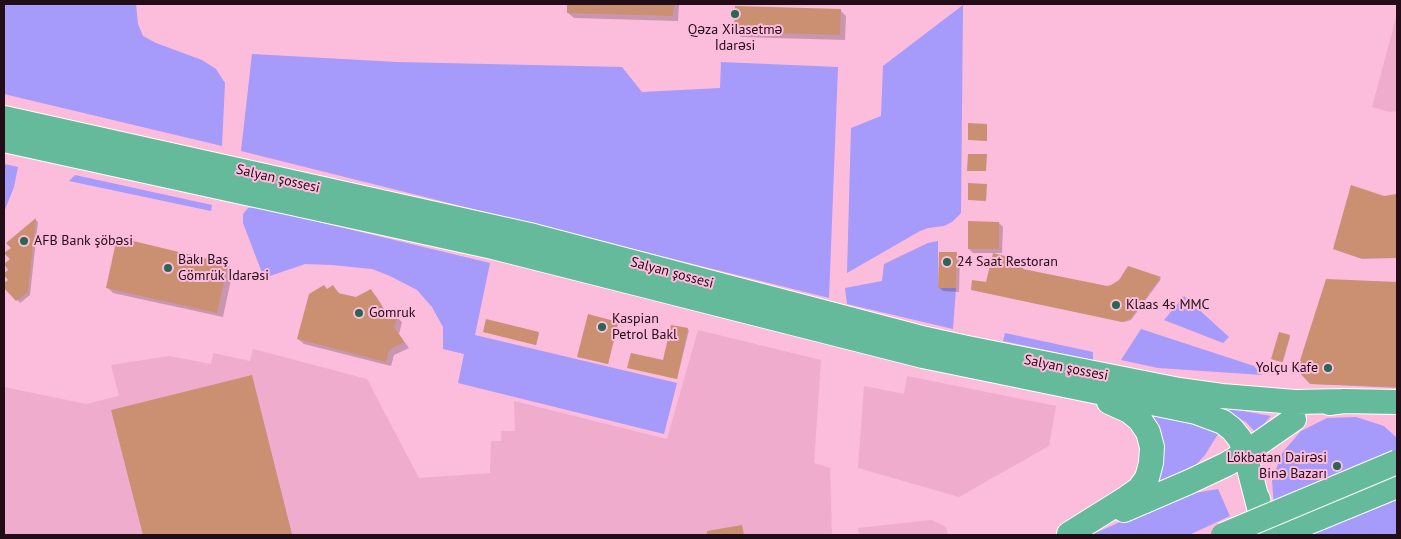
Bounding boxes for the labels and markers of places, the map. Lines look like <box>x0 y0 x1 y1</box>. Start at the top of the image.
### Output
marker: Qəza Xilasetmə İdarəsi <box>729 8 741 20</box>
place label: Qəza Xilasetmə İdarəsi <box>688 22 782 54</box>
place label: AFB Bank şöbəsi <box>34 233 133 249</box>
marker: AFB Bank şöbəsi <box>18 235 30 247</box>
place label: Bakı Baş Gömrük İdarəsi <box>178 252 269 284</box>
place label: 24 Saat Restoran <box>957 254 1058 270</box>
marker: 24 Saat Restoran <box>941 256 953 268</box>
marker: Bakı Baş Gömrük İdarəsi <box>162 262 174 274</box>
place label: Klaas 4s MMC <box>1126 297 1210 313</box>
marker: Klaas 4s MMC <box>1110 299 1122 311</box>
place label: Gomruk <box>369 305 415 321</box>
marker: Gomruk <box>353 307 365 319</box>
place label: Kaspian Petrol Bakl <box>612 311 677 344</box>
marker: Kaspian Petrol Bakl <box>596 321 608 333</box>
place label: Yolçu Kafe <box>1256 360 1318 376</box>
marker: Yolçu Kafe <box>1322 362 1334 374</box>
place label: Lökbatan Dairəsi Binə Bazarı <box>1227 450 1327 482</box>
marker: Lökbatan Dairəsi Binə Bazarı <box>1331 460 1343 472</box>

